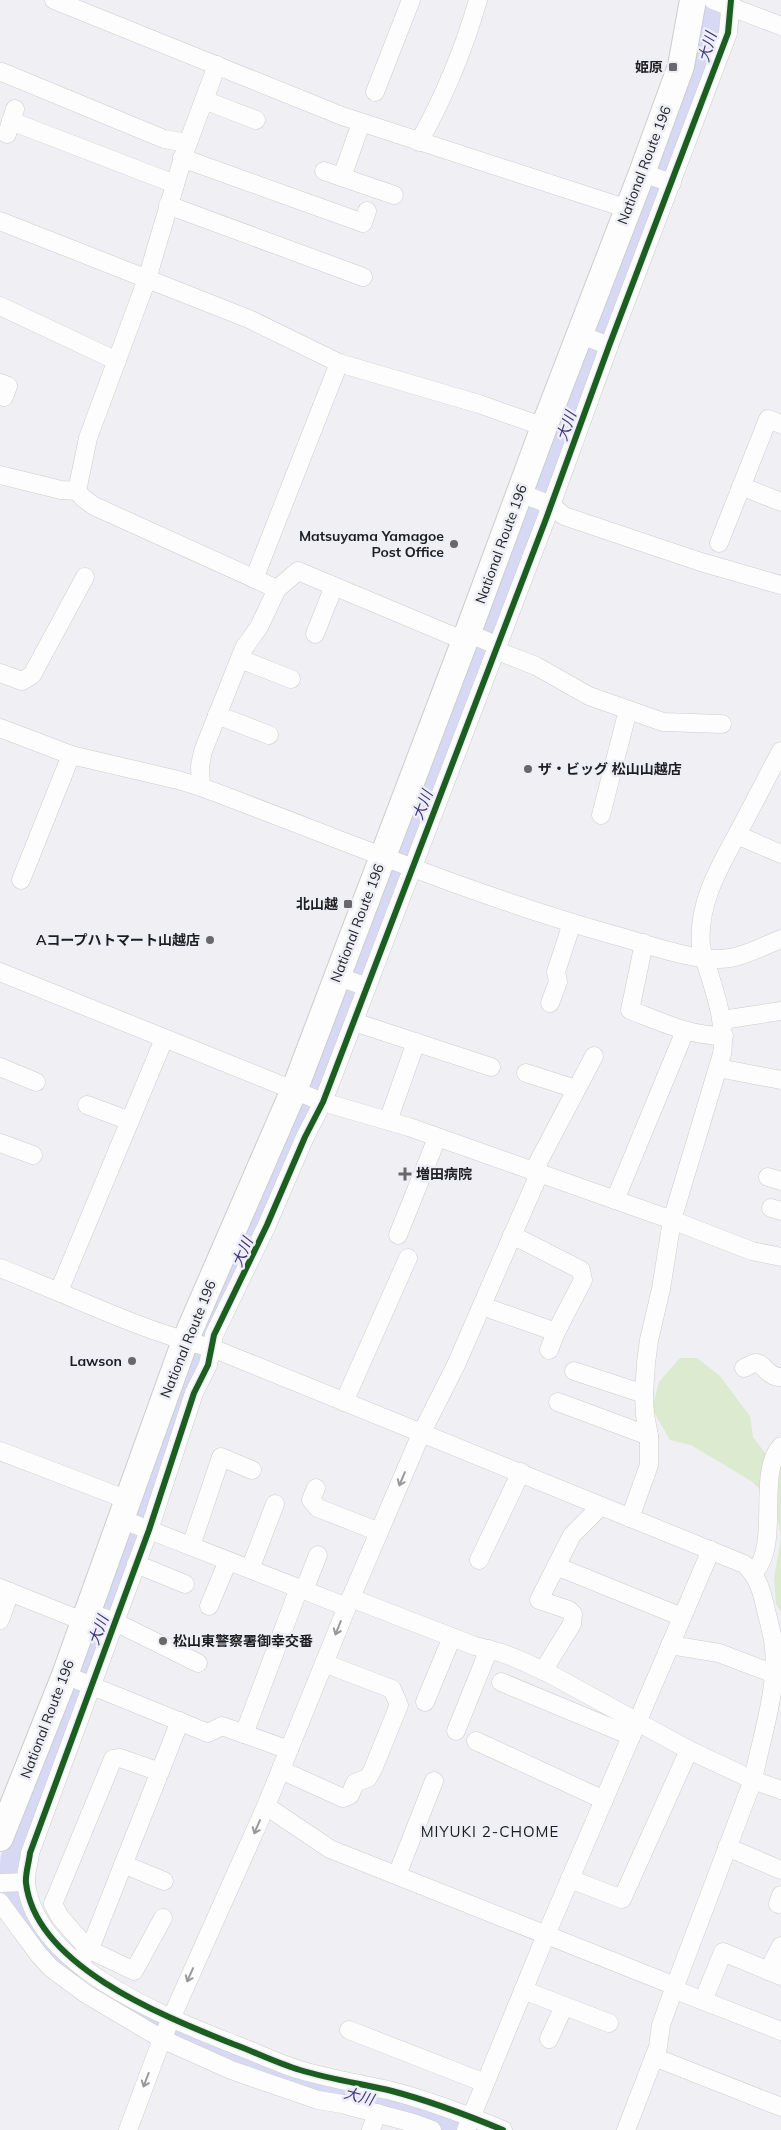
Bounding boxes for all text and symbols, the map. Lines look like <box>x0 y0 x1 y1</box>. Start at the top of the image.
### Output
water label: 大川 <box>694 28 721 64</box>
place label: 姫原 <box>635 58 663 76</box>
marker: 姫原 <box>667 61 679 73</box>
street label: National Route 196 <box>613 103 675 227</box>
water label: 大川 <box>552 407 581 443</box>
street label: National Route 196 <box>471 482 531 606</box>
place label: Matsuyama Yamagoe Post Office <box>299 527 444 561</box>
marker: Matsuyama Yamagoe Post Office <box>448 538 460 550</box>
place label: ザ・ビッグ 松山山越店 <box>538 760 682 778</box>
marker: ザ・ビッグ 松山山越店 <box>522 763 534 775</box>
water label: 大川 <box>408 786 437 822</box>
street label: National Route 196 <box>326 861 388 985</box>
place label: 北山越 <box>296 895 338 913</box>
marker: 北山越 <box>342 898 354 910</box>
place label: Aコープハトマート山越店 <box>36 931 200 949</box>
marker: Aコープハトマート山越店 <box>204 934 216 946</box>
place label: 増田病院 <box>416 1165 472 1183</box>
marker: 増田病院 <box>398 1167 412 1181</box>
water label: 大川 <box>227 1233 258 1270</box>
street label: National Route 196 <box>156 1277 220 1401</box>
place label: Lawson <box>70 1352 122 1370</box>
marker: Lawson <box>126 1355 138 1367</box>
one-way arrow <box>397 1471 407 1486</box>
water label: 大川 <box>84 1611 113 1647</box>
one-way arrow <box>333 1620 343 1635</box>
place label: 松山東警察署御幸交番 <box>173 1632 313 1650</box>
marker: 松山東警察署御幸交番 <box>157 1635 169 1647</box>
street label: National Route 196 <box>16 1657 78 1781</box>
one-way arrow <box>251 1819 261 1834</box>
district label: MIYUKI 2-CHOME <box>421 1822 559 1841</box>
one-way arrow <box>185 1967 195 1982</box>
one-way arrow <box>141 2072 150 2087</box>
water label: 大川 <box>342 2083 378 2110</box>

